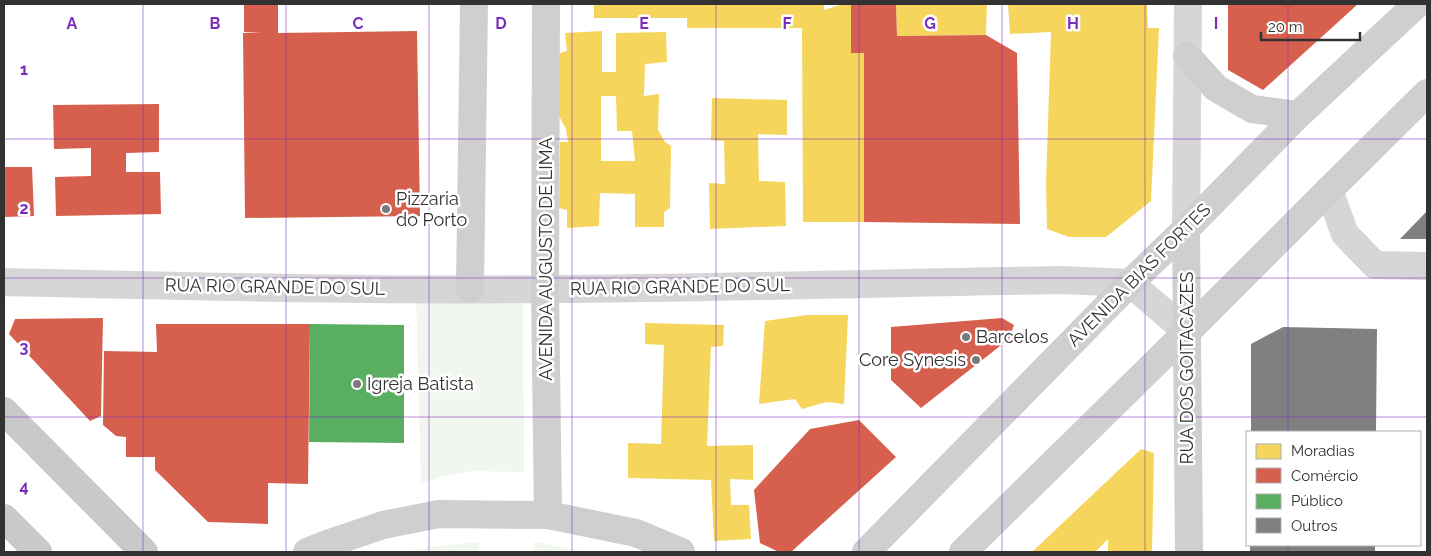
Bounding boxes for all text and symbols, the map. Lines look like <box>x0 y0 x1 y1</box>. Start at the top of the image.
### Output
scale bar <box>1261 10 1360 42</box>
text: A <box>67 14 78 33</box>
text: B <box>210 14 221 33</box>
text: C <box>353 14 364 33</box>
text: D <box>495 14 507 33</box>
text: E <box>639 14 649 33</box>
text: F <box>782 14 792 33</box>
text: G <box>924 14 936 33</box>
text: H <box>1067 14 1079 33</box>
text: I <box>1214 14 1218 33</box>
text: 20 m <box>1268 18 1303 36</box>
text: 1 <box>20 60 28 79</box>
street label: AVENIDA AUGUSTO DE LIMA <box>535 137 556 381</box>
place label: Pizzaria do Porto <box>396 188 467 230</box>
text: 2 <box>19 199 29 218</box>
street label: AVENIDA BIAS FORTES <box>1063 199 1215 350</box>
marker: Pizzaria do Porto <box>380 203 392 215</box>
street label: RUA DOS GOITACAZES <box>1176 272 1197 464</box>
street label: RUA RIO GRANDE DO SUL <box>165 274 386 299</box>
street label: RUA RIO GRANDE DO SUL <box>570 274 791 299</box>
place label: Barcelos <box>976 326 1049 347</box>
marker: Barcelos <box>960 331 972 343</box>
text: 3 <box>20 338 29 357</box>
place label: Core Synesis <box>859 349 966 370</box>
marker: Core Synesis <box>970 354 982 366</box>
place label: Igreja Batista <box>367 373 474 394</box>
marker: Igreja Batista <box>351 378 363 390</box>
legend <box>1246 431 1421 546</box>
text: Moradias <box>1291 442 1354 460</box>
text: Comércio <box>1291 467 1358 485</box>
text: 4 <box>19 477 29 496</box>
text: Público <box>1291 492 1343 510</box>
text: Outros <box>1291 517 1337 535</box>

